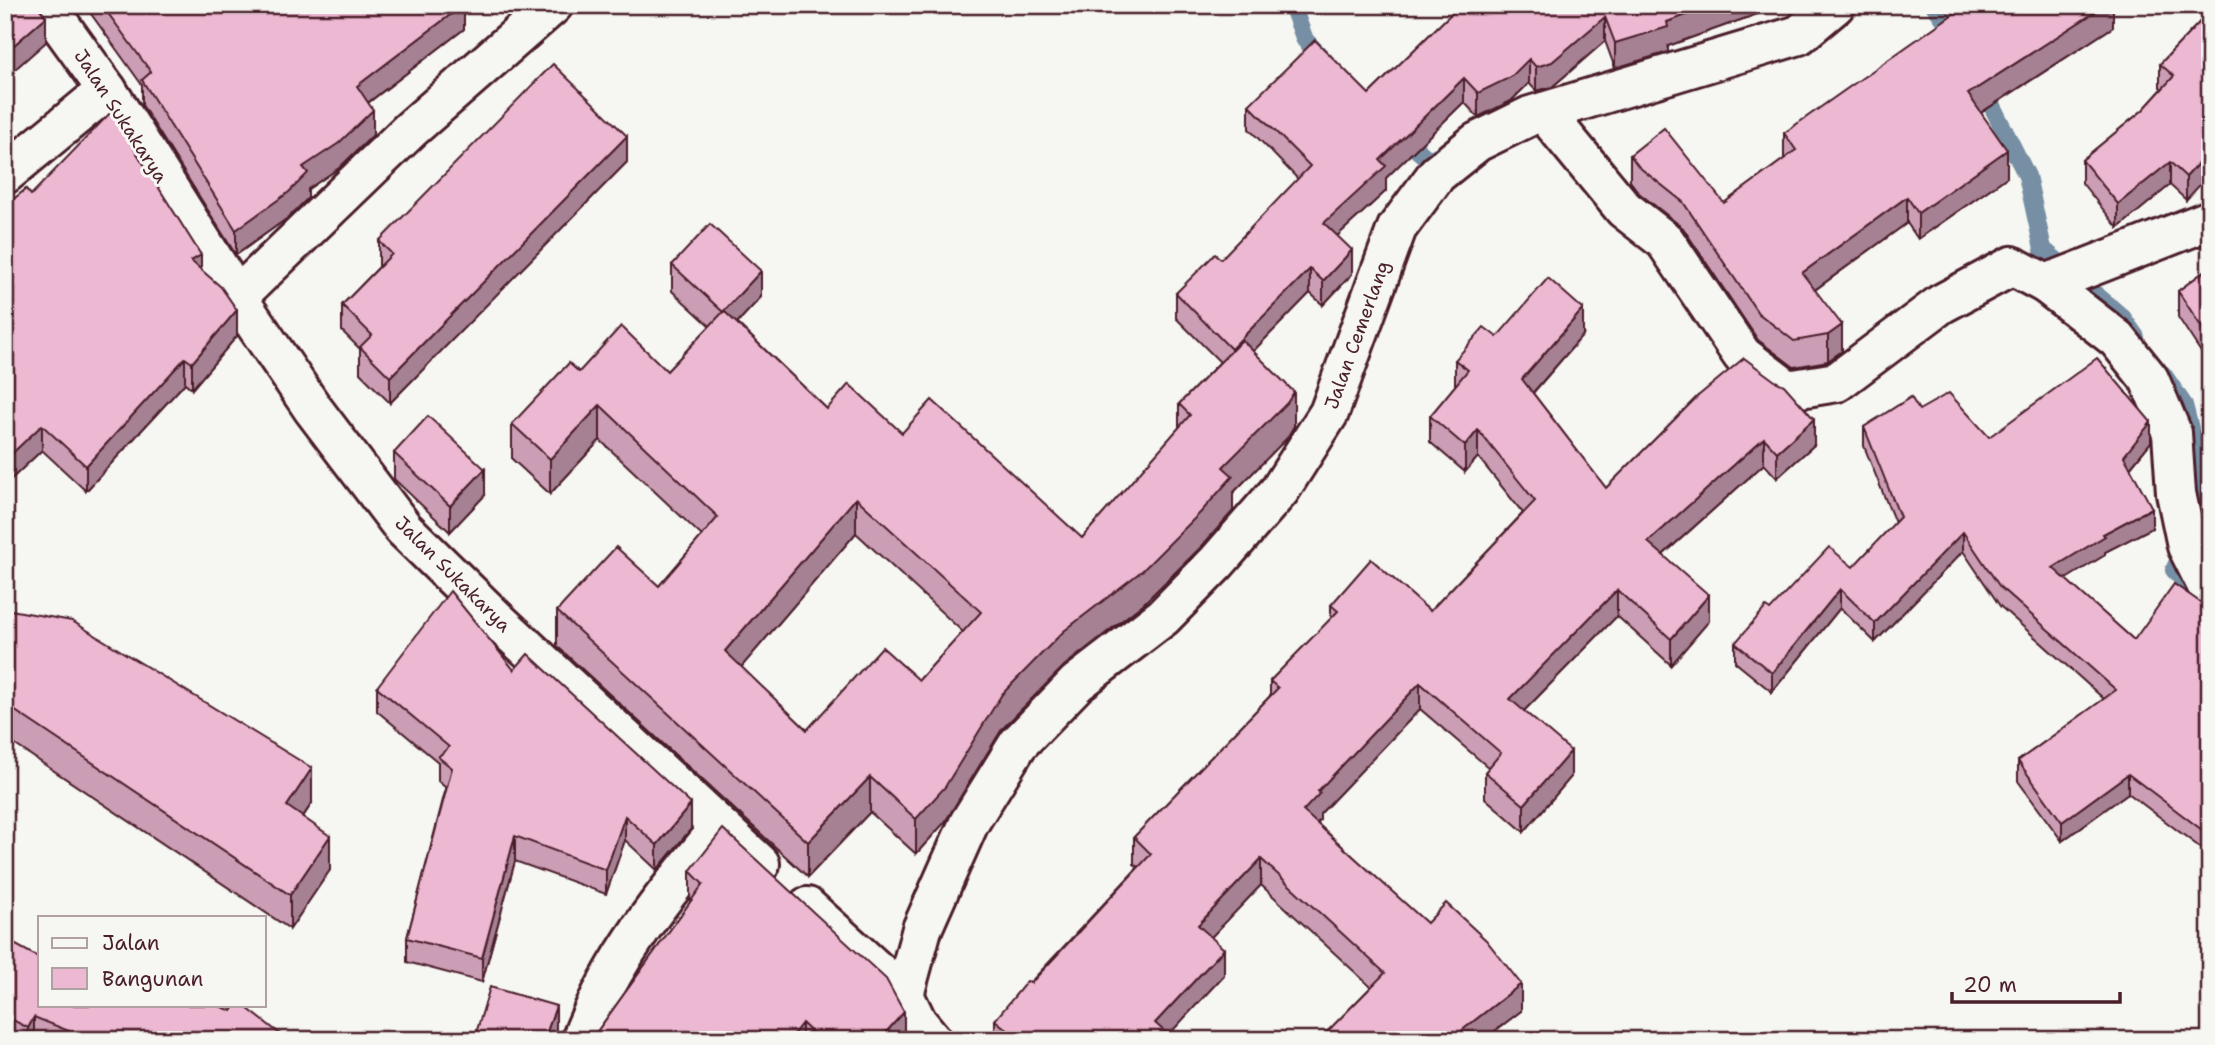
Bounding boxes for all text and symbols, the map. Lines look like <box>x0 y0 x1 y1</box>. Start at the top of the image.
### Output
street label: Jalan Sukakarya <box>68 44 174 188</box>
street label: Jalan Cemerlang <box>1319 257 1395 413</box>
street label: Jalan Sukakarya <box>390 511 517 638</box>
legend <box>38 916 266 1006</box>
text: Jalan <box>102 929 160 957</box>
scale bar <box>1952 961 2120 1005</box>
text: Bangunan <box>102 965 203 993</box>
text: 20 m <box>1963 971 2017 999</box>

